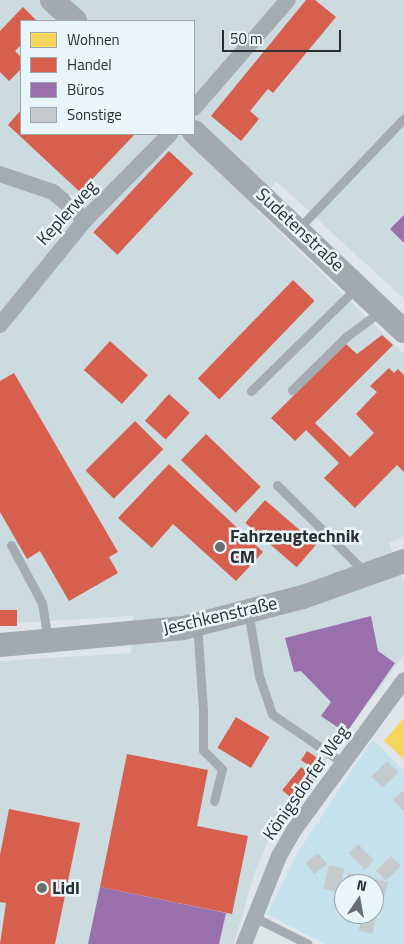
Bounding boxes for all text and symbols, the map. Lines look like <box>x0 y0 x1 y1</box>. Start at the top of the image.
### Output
legend <box>20 20 195 135</box>
scale bar <box>224 20 343 52</box>
text: 50 m <box>230 27 263 50</box>
text: Wohnen <box>67 28 120 51</box>
text: Handel <box>67 53 112 76</box>
text: Büros <box>67 78 104 101</box>
text: Sonstige <box>67 103 122 126</box>
street label: Keplerweg <box>32 176 102 250</box>
street label: Sudetenstraße <box>252 184 348 276</box>
place label: Fahrzeugtechnik CM <box>230 526 360 568</box>
marker: Fahrzeugtechnik CM <box>214 541 226 553</box>
street label: Jeschkenstraße <box>161 592 279 640</box>
street label: Königsdorfer Weg <box>258 722 354 844</box>
north arrow <box>334 874 384 924</box>
text: N <box>355 874 369 896</box>
place label: Lidl <box>52 877 80 899</box>
marker: Lidl <box>36 882 48 894</box>

